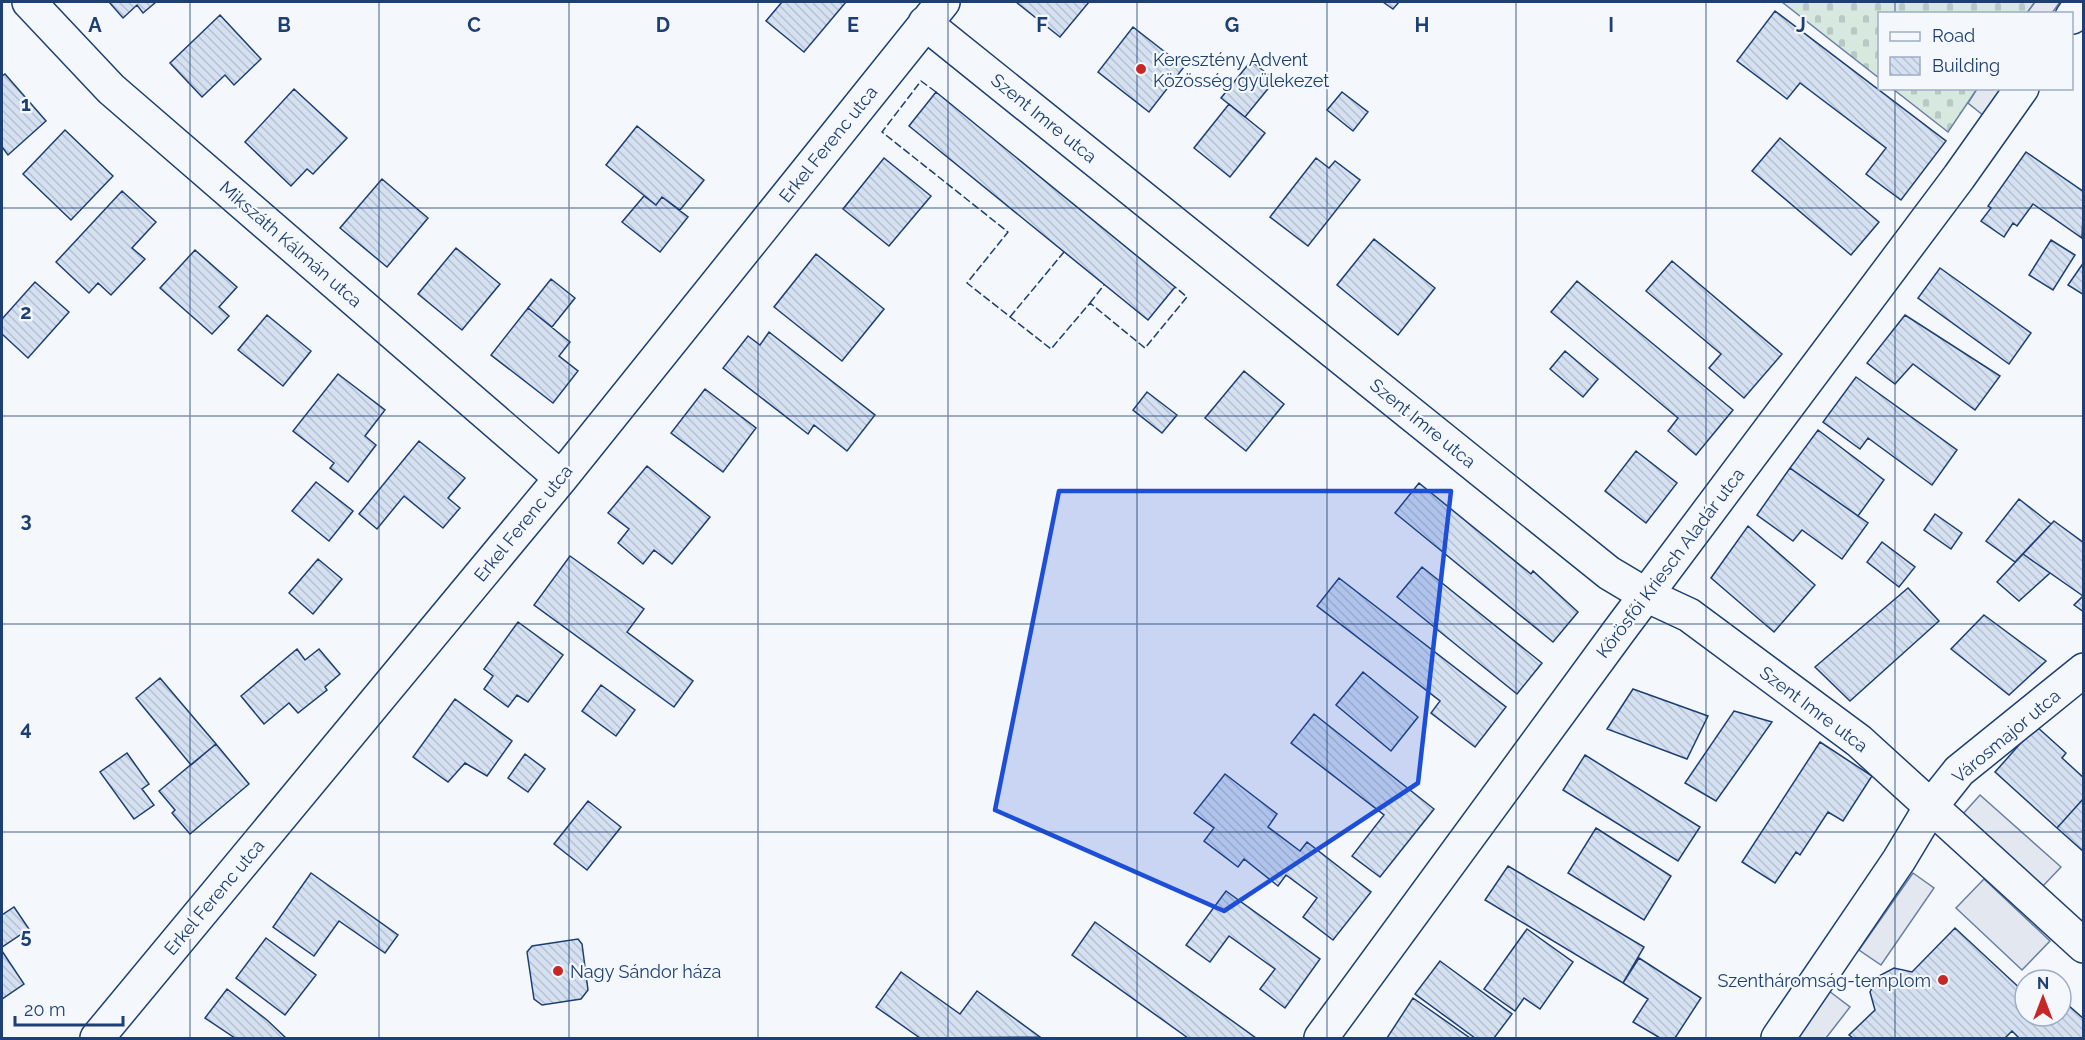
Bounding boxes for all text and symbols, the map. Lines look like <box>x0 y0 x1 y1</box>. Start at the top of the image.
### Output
legend <box>1878 12 2073 90</box>
text: A <box>88 13 102 37</box>
text: B <box>277 13 291 37</box>
text: C <box>467 13 481 37</box>
text: D <box>656 13 670 37</box>
text: E <box>847 13 859 37</box>
text: F <box>1036 13 1048 37</box>
text: G <box>1225 13 1239 37</box>
text: H <box>1415 13 1429 37</box>
text: I <box>1608 13 1614 37</box>
text: J <box>1796 13 1806 37</box>
text: Road <box>1932 25 1975 46</box>
place label: Keresztény Advent Közösség gyülekezet <box>1153 49 1329 91</box>
text: Building <box>1932 55 2000 76</box>
marker: Keresztény Advent Közösség gyülekezet <box>1134 62 1148 76</box>
street label: Szent Imre utca <box>987 69 1101 167</box>
street label: Erkel Ferenc utca <box>774 81 882 207</box>
text: 1 <box>21 92 31 116</box>
street label: Mikszáth Kálmán utca <box>216 176 366 312</box>
text: 2 <box>20 300 32 324</box>
street label: Szent Imre utca <box>1366 374 1480 472</box>
street label: Erkel Ferenc utca <box>469 460 577 586</box>
street label: Körösfői Kriesch Aladár utca <box>1592 464 1748 662</box>
text: 3 <box>20 508 32 532</box>
street label: Szent Imre utca <box>1756 662 1872 756</box>
street label: Városmajor utca <box>1948 685 2064 787</box>
text: 4 <box>20 716 32 740</box>
street label: Erkel Ferenc utca <box>160 835 268 959</box>
text: 5 <box>20 924 32 948</box>
place label: Nagy Sándor háza <box>570 961 721 982</box>
marker: Nagy Sándor háza <box>551 964 565 978</box>
north arrow <box>2013 968 2073 1028</box>
place label: Szentháromság-templom <box>1717 970 1931 991</box>
marker: Szentháromság-templom <box>1936 973 1950 987</box>
text: N <box>2037 974 2049 993</box>
scale bar <box>15 989 123 1027</box>
text: 20 m <box>24 999 66 1020</box>

